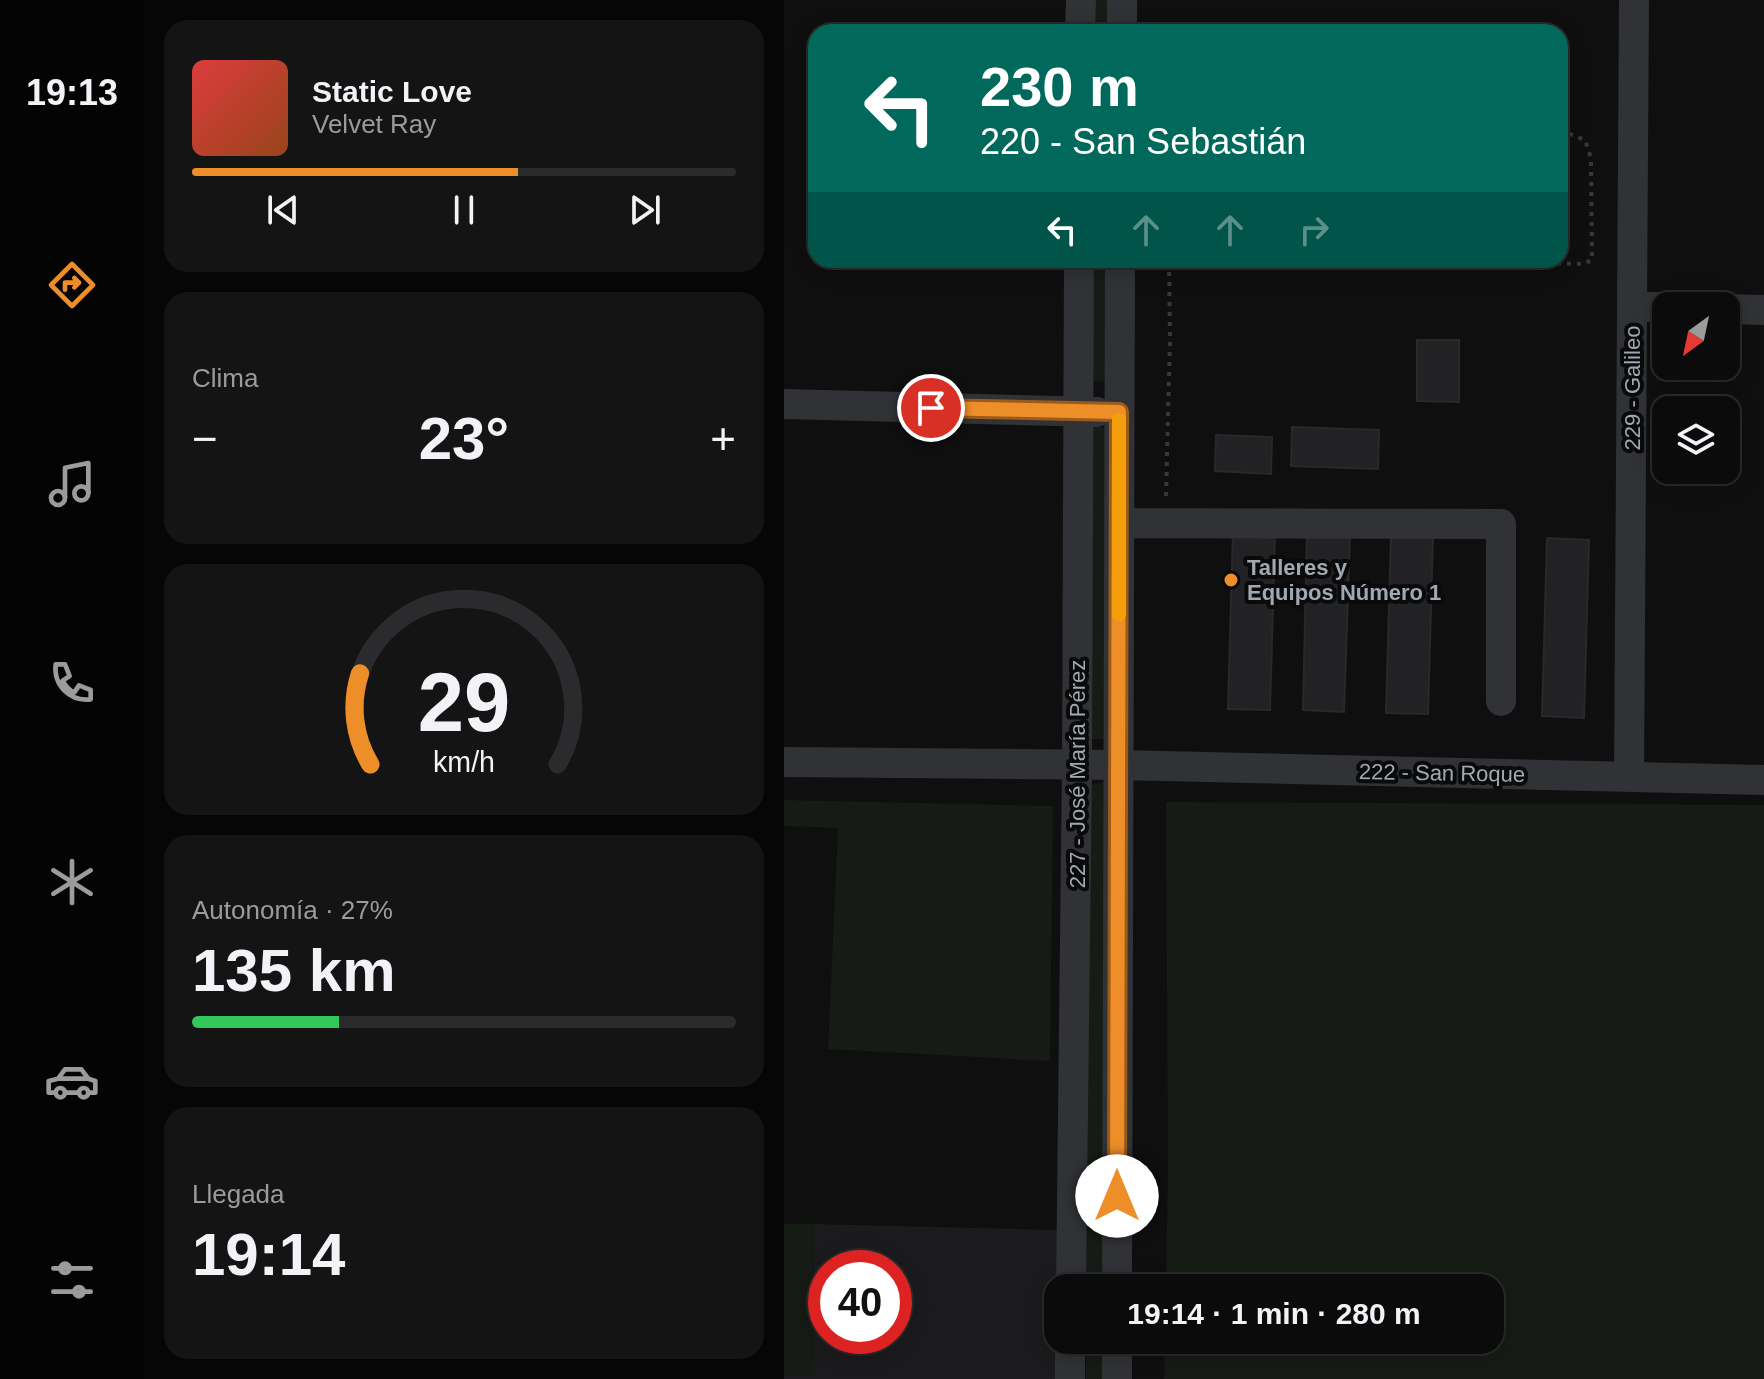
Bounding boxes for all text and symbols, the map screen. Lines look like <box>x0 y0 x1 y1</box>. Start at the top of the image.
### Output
text: 230 m <box>980 55 1139 118</box>
icon: left <box>848 56 952 160</box>
text: 19:13 <box>26 72 118 113</box>
text: Static Love <box>312 75 472 108</box>
text: Velvet Ray <box>312 109 436 139</box>
text: 220 - San Sebastián <box>980 121 1306 162</box>
icon: previous <box>261 188 305 232</box>
icon: pause <box>442 188 486 232</box>
icon: next <box>623 188 667 232</box>
icon: left <box>1040 208 1084 252</box>
icon: ahead <box>1124 208 1168 252</box>
icon: ahead <box>1208 208 1252 252</box>
icon: right <box>1292 208 1336 252</box>
icon: directions <box>44 257 100 313</box>
north arrow <box>1652 292 1740 380</box>
map controls <box>1652 292 1740 484</box>
street label: 229 - Galileo <box>1620 326 1645 450</box>
text: Clima <box>192 363 258 393</box>
pin <box>897 374 965 442</box>
icon: arrive <box>909 386 953 430</box>
button: layers <box>1652 396 1740 484</box>
text: 23° <box>419 405 509 472</box>
text: − <box>192 414 218 463</box>
text: + <box>710 414 736 463</box>
icon: music <box>44 456 100 512</box>
place label: Talleres y Equipos Número 1 <box>1247 555 1441 605</box>
marker: Talleres y Equipos Número 1 <box>1222 571 1240 589</box>
icon: phone <box>44 655 100 711</box>
text: 29 <box>418 656 510 749</box>
street label: 227 - José María Pérez <box>1065 660 1090 888</box>
text: km/h <box>433 747 495 779</box>
street label: 222 - San Roque <box>1359 759 1525 787</box>
icon: climate <box>44 854 100 910</box>
text: Autonomía · 27% <box>192 895 393 925</box>
text: 135 km <box>192 937 396 1004</box>
icon: car <box>44 1053 100 1109</box>
position arrow <box>1075 1154 1159 1238</box>
text: Llegada <box>192 1179 285 1209</box>
text: 19:14 <box>192 1221 345 1288</box>
speed limit sign: 40 <box>808 1250 912 1354</box>
icon: filters <box>44 1252 100 1308</box>
text: 19:14 · 1 min · 280 m <box>1127 1297 1421 1330</box>

